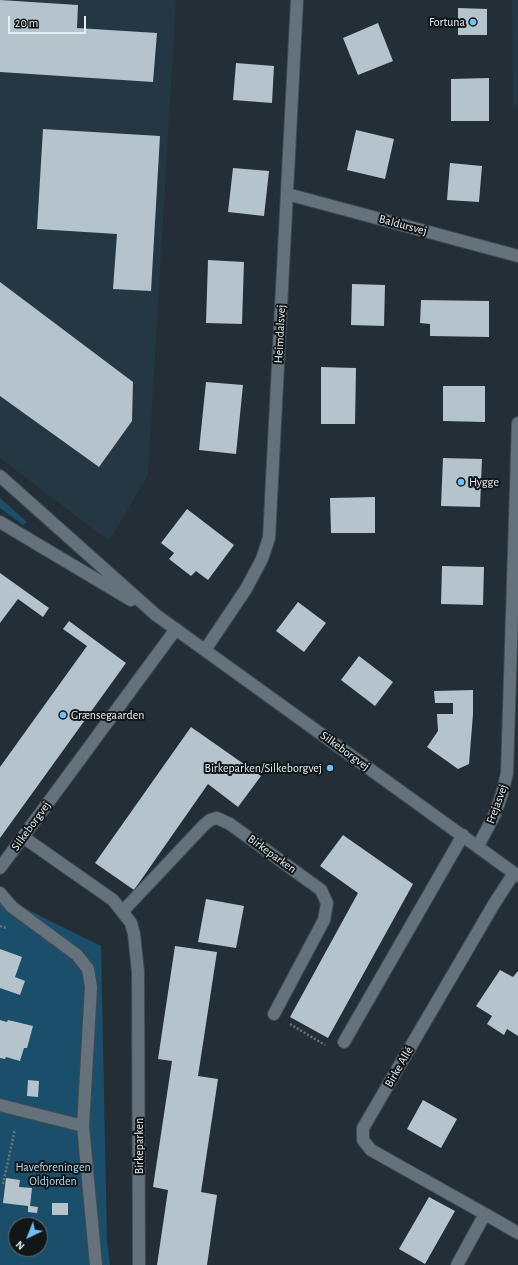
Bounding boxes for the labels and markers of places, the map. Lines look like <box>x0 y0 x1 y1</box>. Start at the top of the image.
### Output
place label: Fortuna <box>429 15 465 29</box>
marker: Fortuna <box>468 17 478 27</box>
place label: Hygge <box>469 475 499 489</box>
marker: Hygge <box>456 477 466 487</box>
place label: Grænsegaarden <box>71 708 144 722</box>
marker: Grænsegaarden <box>58 710 68 720</box>
place label: Birkeparken/Silkeborgvej <box>204 761 322 775</box>
marker: Birkeparken/Silkeborgvej <box>325 763 335 773</box>

